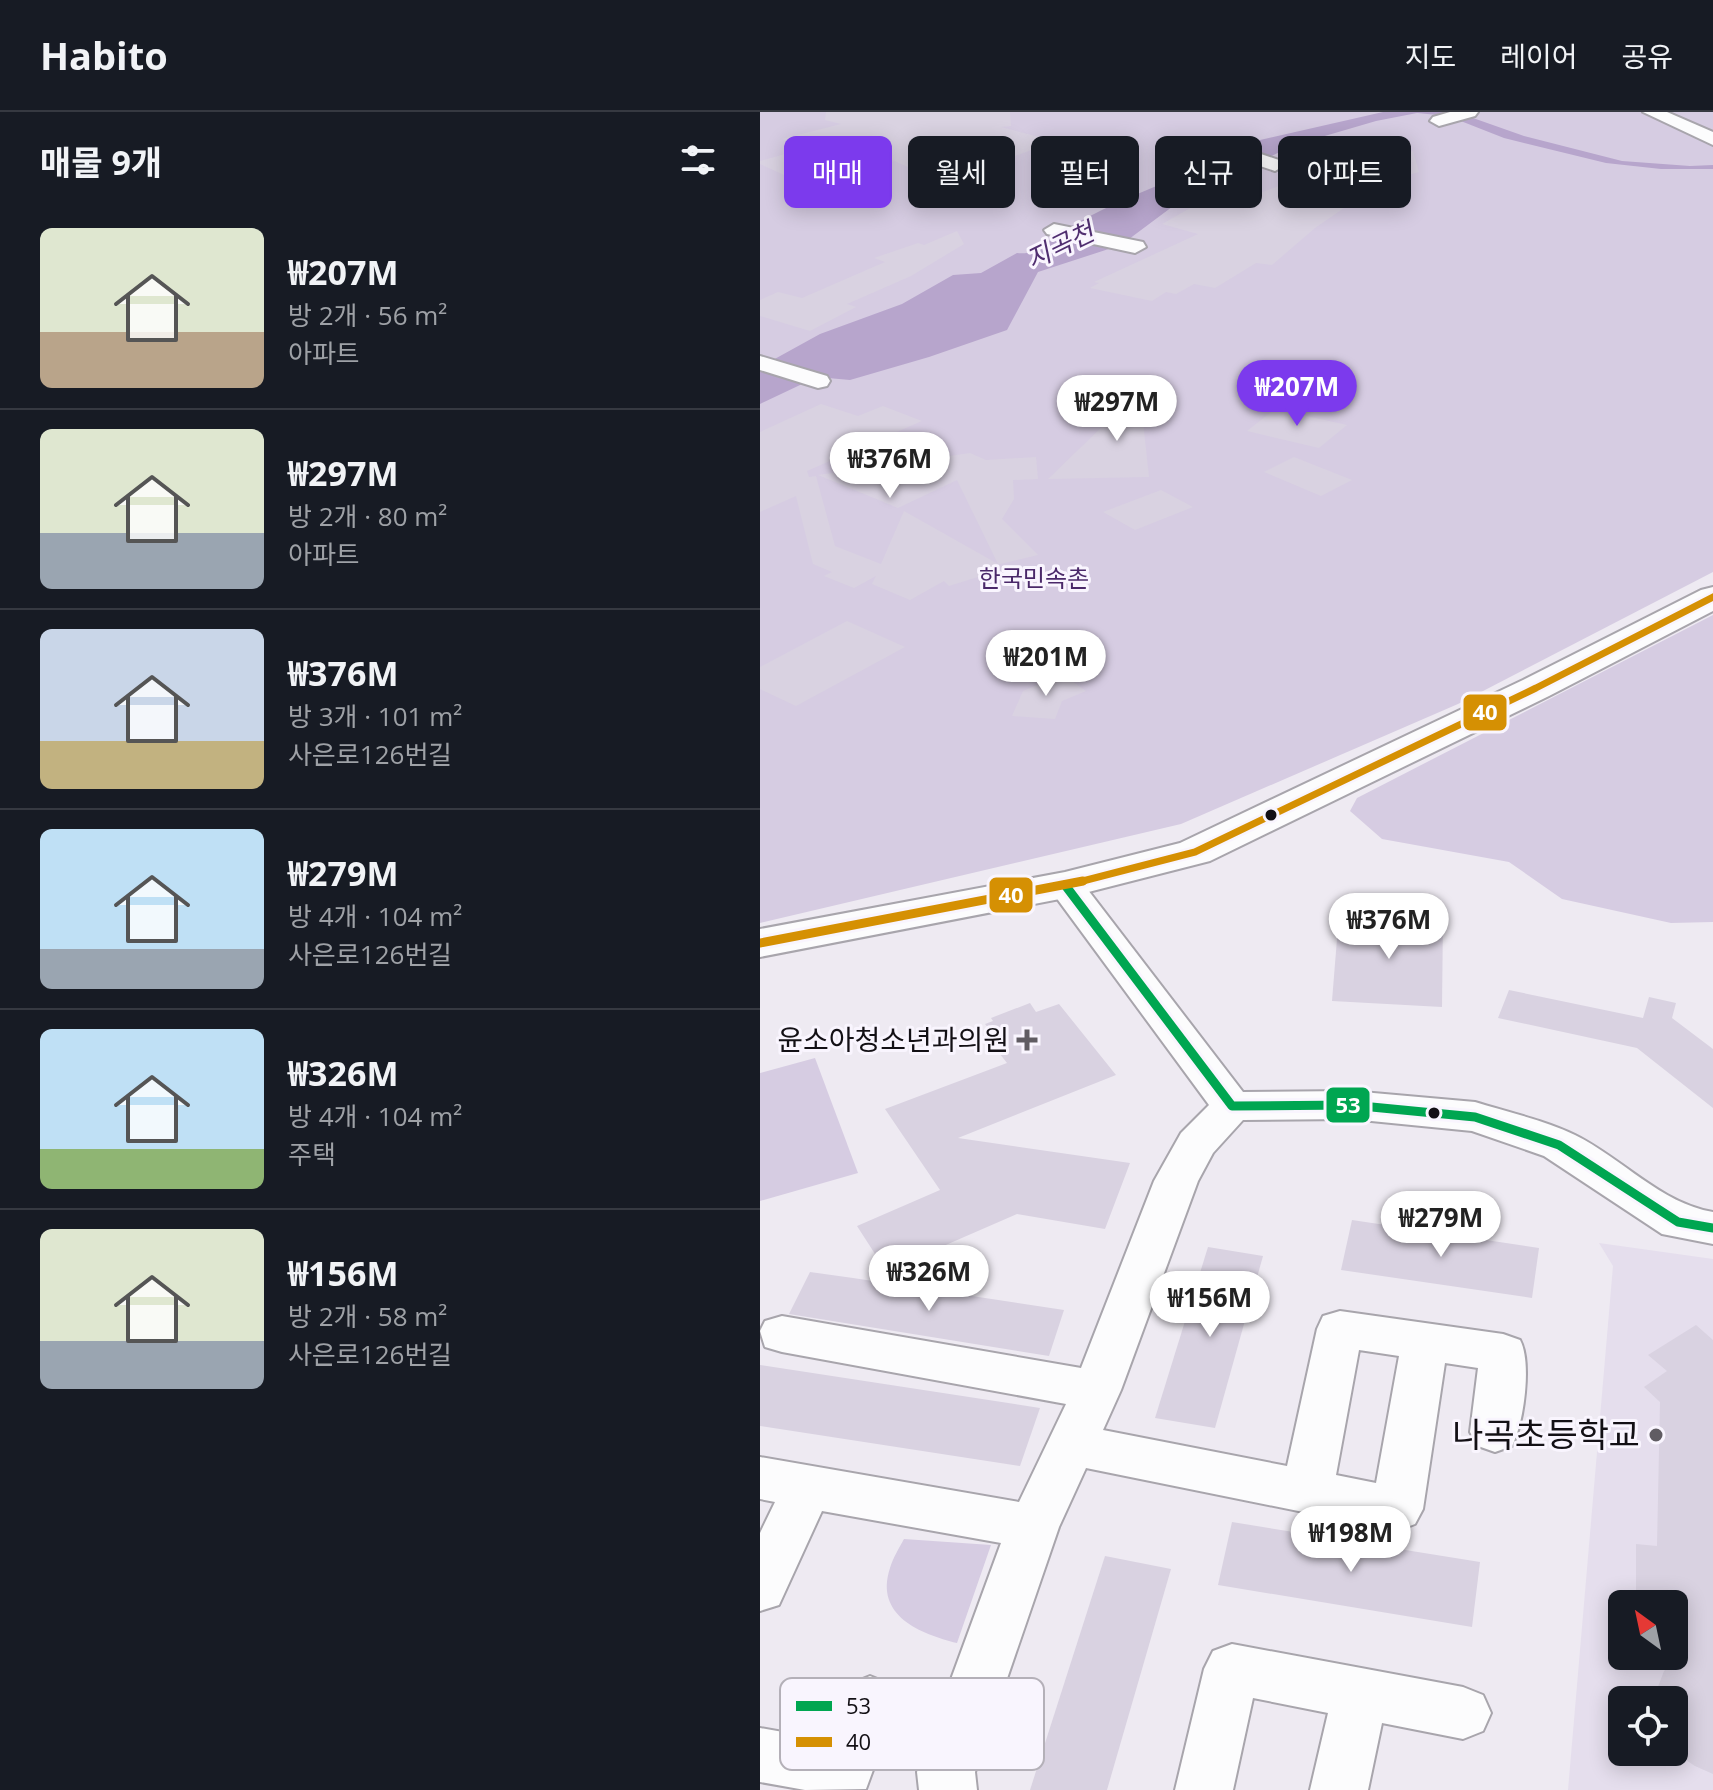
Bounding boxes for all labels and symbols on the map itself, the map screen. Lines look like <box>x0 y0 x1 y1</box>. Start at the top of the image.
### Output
water label: 지곡천 <box>1019 212 1102 277</box>
pin: ₩207M <box>1241 360 1353 428</box>
pin: ₩297M <box>1061 375 1173 443</box>
pin: ₩376M <box>834 432 946 500</box>
park label: 한국민속촌 <box>979 561 1089 594</box>
pin: ₩201M <box>990 630 1102 698</box>
line badge: 40 <box>1462 693 1508 732</box>
text: 40 <box>1472 696 1498 726</box>
unlabelled marker <box>1263 807 1279 823</box>
line badge: 40 <box>988 876 1034 914</box>
text: 40 <box>998 879 1024 909</box>
pin: ₩376M <box>1333 893 1445 961</box>
place label: 윤소아청소년과의원 <box>777 1020 1009 1058</box>
marker: 윤소아청소년과의원 <box>1016 1029 1038 1051</box>
line badge: 53 <box>1325 1086 1371 1124</box>
text: 53 <box>1335 1089 1361 1119</box>
unlabelled marker <box>1426 1105 1442 1121</box>
pin: ₩279M <box>1385 1191 1497 1259</box>
pin: ₩326M <box>873 1245 985 1313</box>
pin: ₩156M <box>1154 1271 1266 1339</box>
place label: 나곡초등학교 <box>1452 1411 1640 1457</box>
marker: 나곡초등학교 <box>1647 1426 1665 1444</box>
pin: ₩198M <box>1295 1506 1407 1574</box>
north arrow <box>1608 1590 1688 1670</box>
legend <box>780 1678 1044 1770</box>
text: 53 <box>846 1690 871 1720</box>
text: 40 <box>846 1726 871 1756</box>

